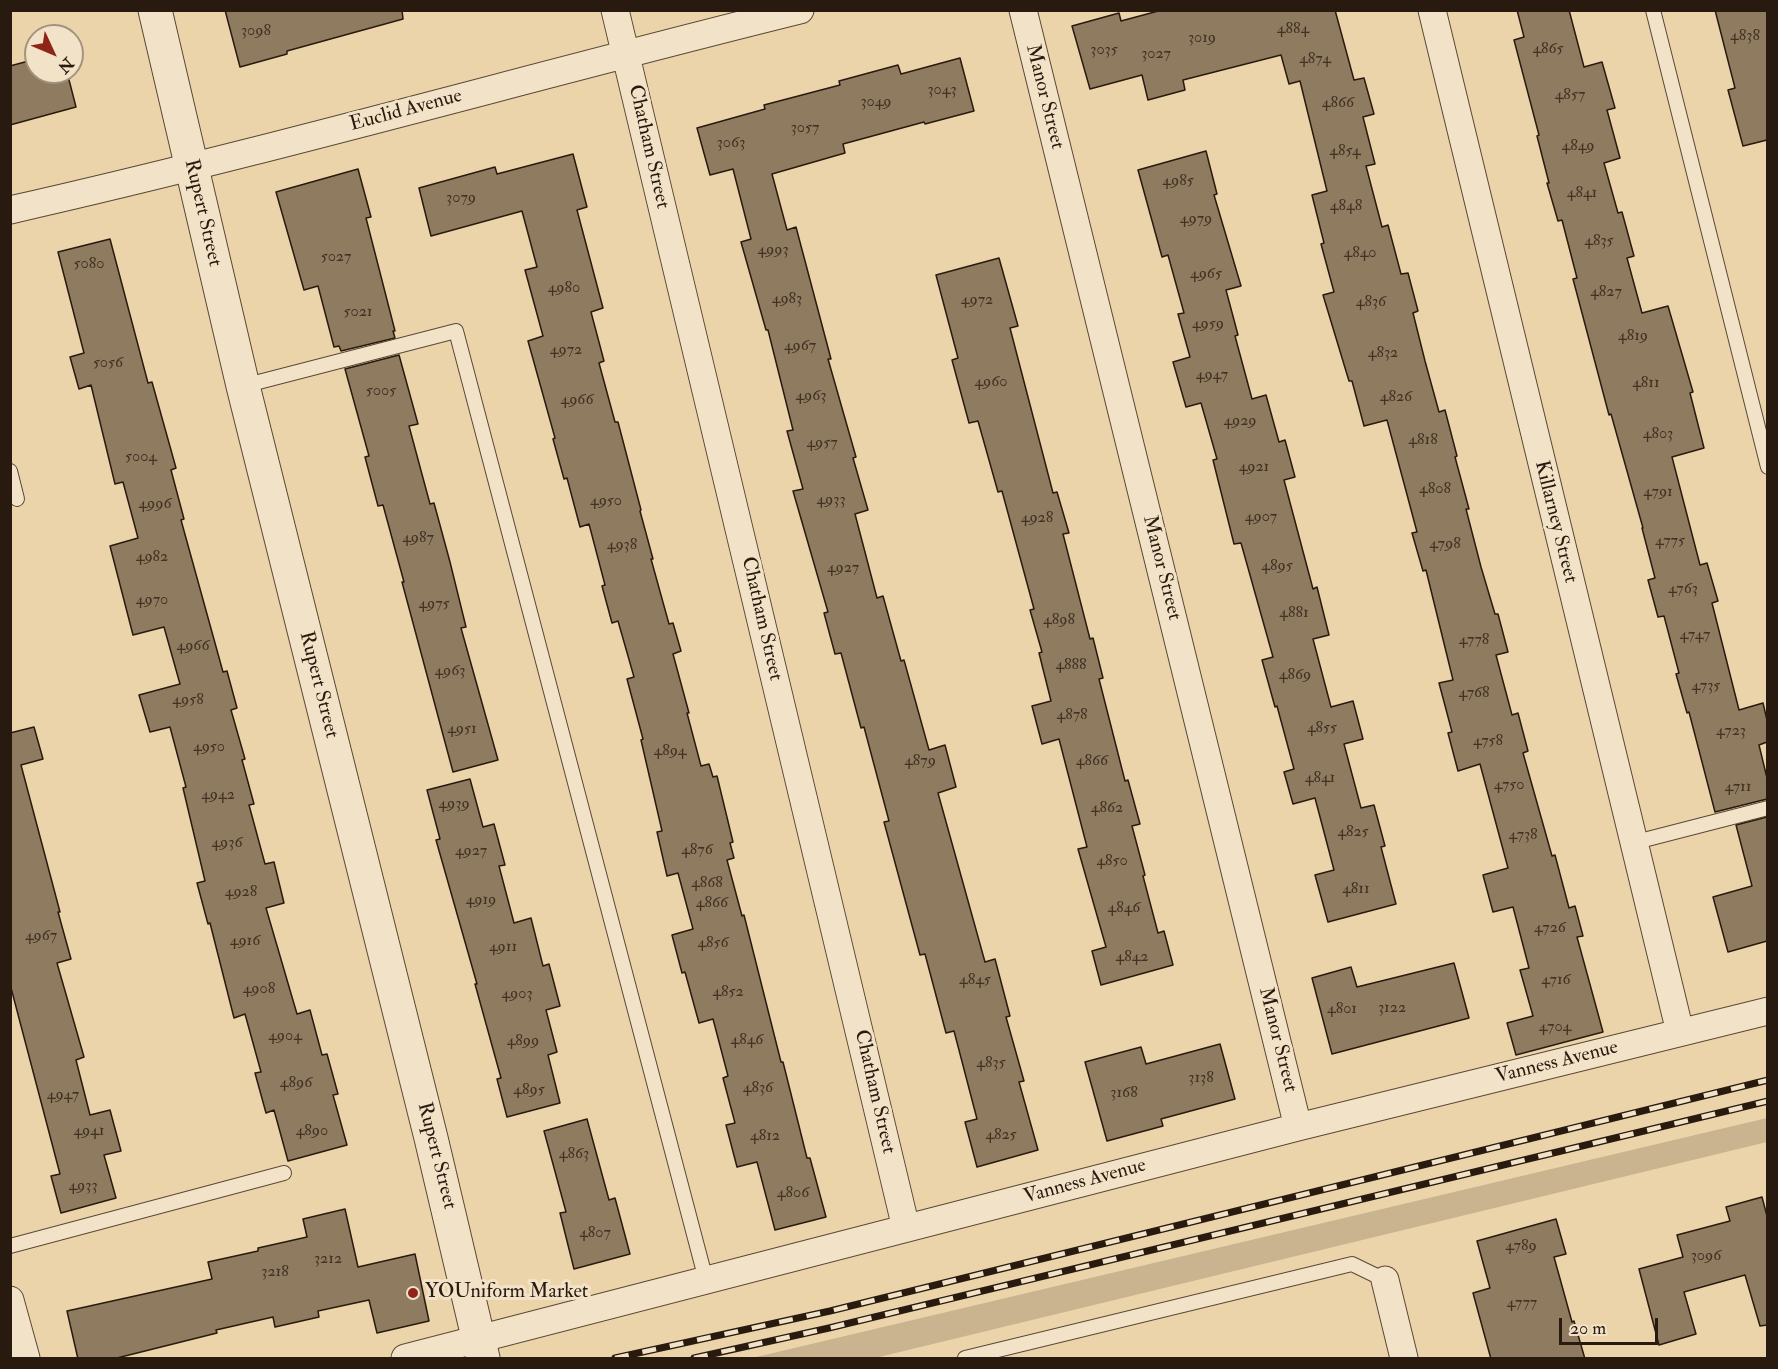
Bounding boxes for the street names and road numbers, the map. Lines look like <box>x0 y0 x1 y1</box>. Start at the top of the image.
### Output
street label: Manor Street <box>1019 42 1069 152</box>
street label: Chatham Street <box>622 83 674 211</box>
street label: Euclid Avenue <box>347 85 465 137</box>
street label: Rupert Street <box>178 157 226 269</box>
street label: Killarney Street <box>1528 458 1582 586</box>
street label: Manor Street <box>1136 513 1186 623</box>
street label: Chatham Street <box>735 555 787 683</box>
street label: Rupert Street <box>293 629 343 741</box>
street label: Manor Street <box>1252 985 1302 1095</box>
street label: Chatham Street <box>848 1028 900 1156</box>
street label: Vanness Avenue <box>1493 1036 1621 1090</box>
street label: Rupert Street <box>411 1100 461 1212</box>
street label: Vanness Avenue <box>1021 1154 1149 1210</box>

